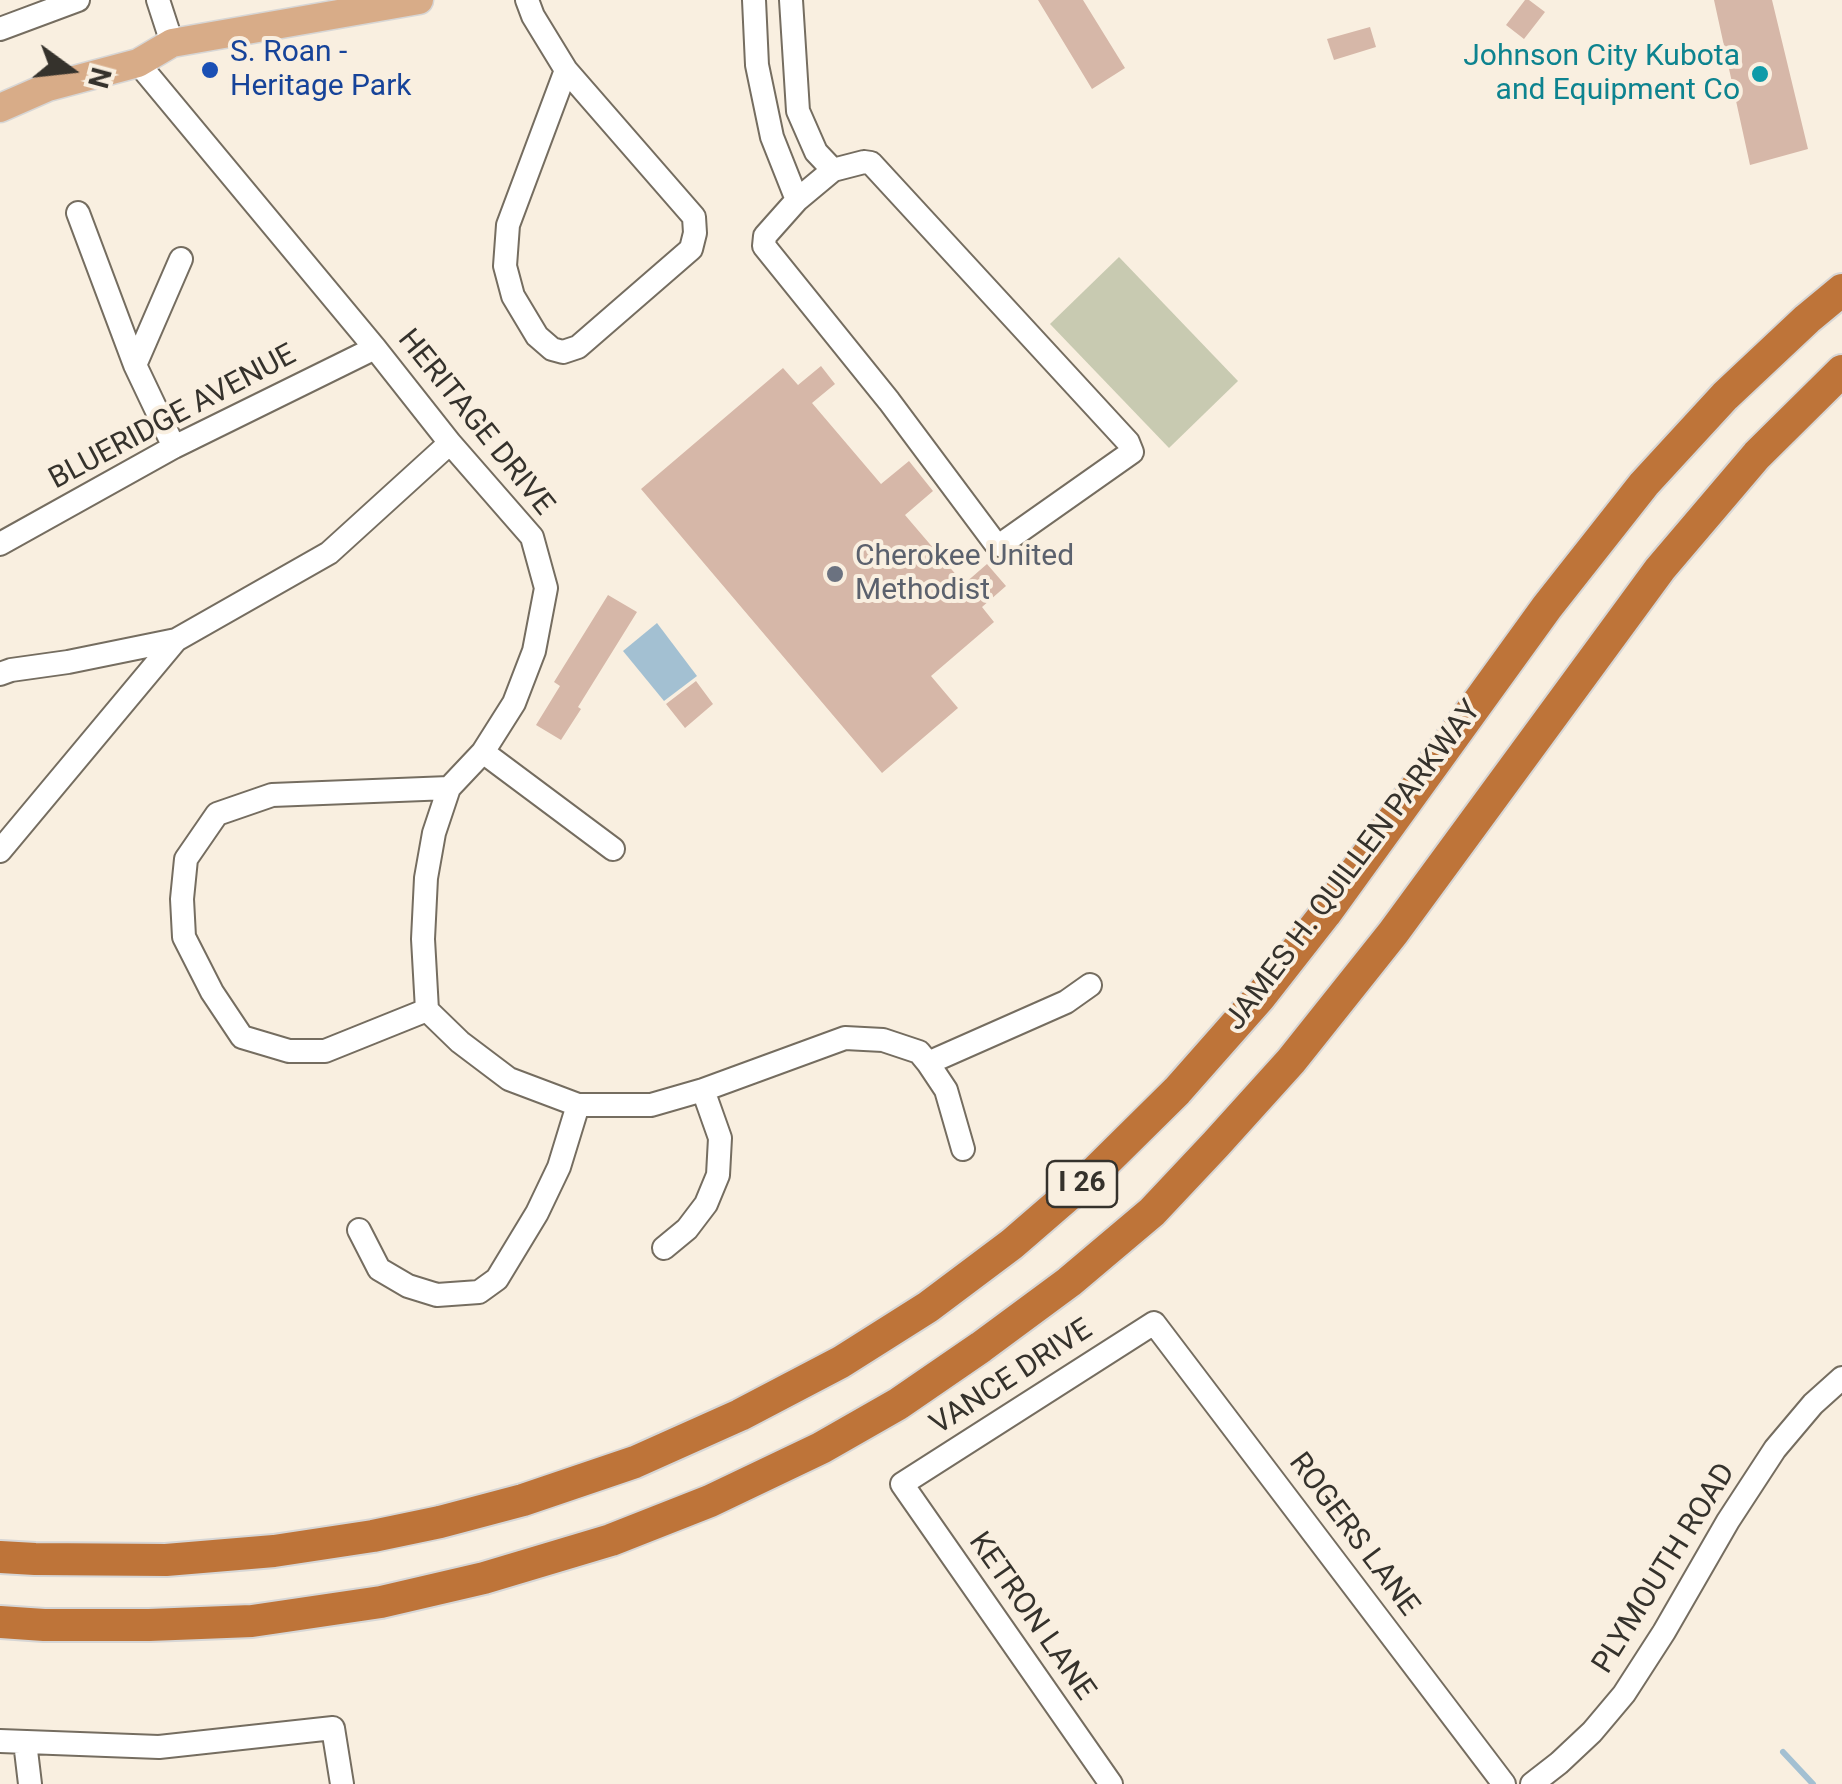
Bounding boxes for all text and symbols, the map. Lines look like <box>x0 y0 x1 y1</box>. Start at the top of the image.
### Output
north arrow <box>20 20 120 120</box>
place label: S. Roan - Heritage Park <box>230 35 412 106</box>
place label: Johnson City Kubota and Equipment Co <box>1463 39 1740 110</box>
marker: S. Roan - Heritage Park <box>199 59 221 81</box>
marker: Johnson City Kubota and Equipment Co <box>1749 63 1771 85</box>
text: N <box>81 64 118 92</box>
street label: HERITAGE DRIVE <box>389 323 561 523</box>
street label: BLUERIDGE AVENUE <box>44 338 302 498</box>
place label: Cherokee United Methodist <box>855 539 1074 610</box>
marker: Cherokee United Methodist <box>824 563 846 585</box>
street label: JAMES H. QUILLEN PARKWAY <box>1218 694 1490 1038</box>
road number: I 26 <box>1047 1161 1117 1207</box>
street label: VANCE DRIVE <box>924 1312 1100 1444</box>
street label: ROGERS LANE <box>1280 1446 1426 1624</box>
street label: PLYMOUTH ROAD <box>1586 1457 1744 1681</box>
street label: KETRON LANE <box>960 1526 1102 1708</box>

